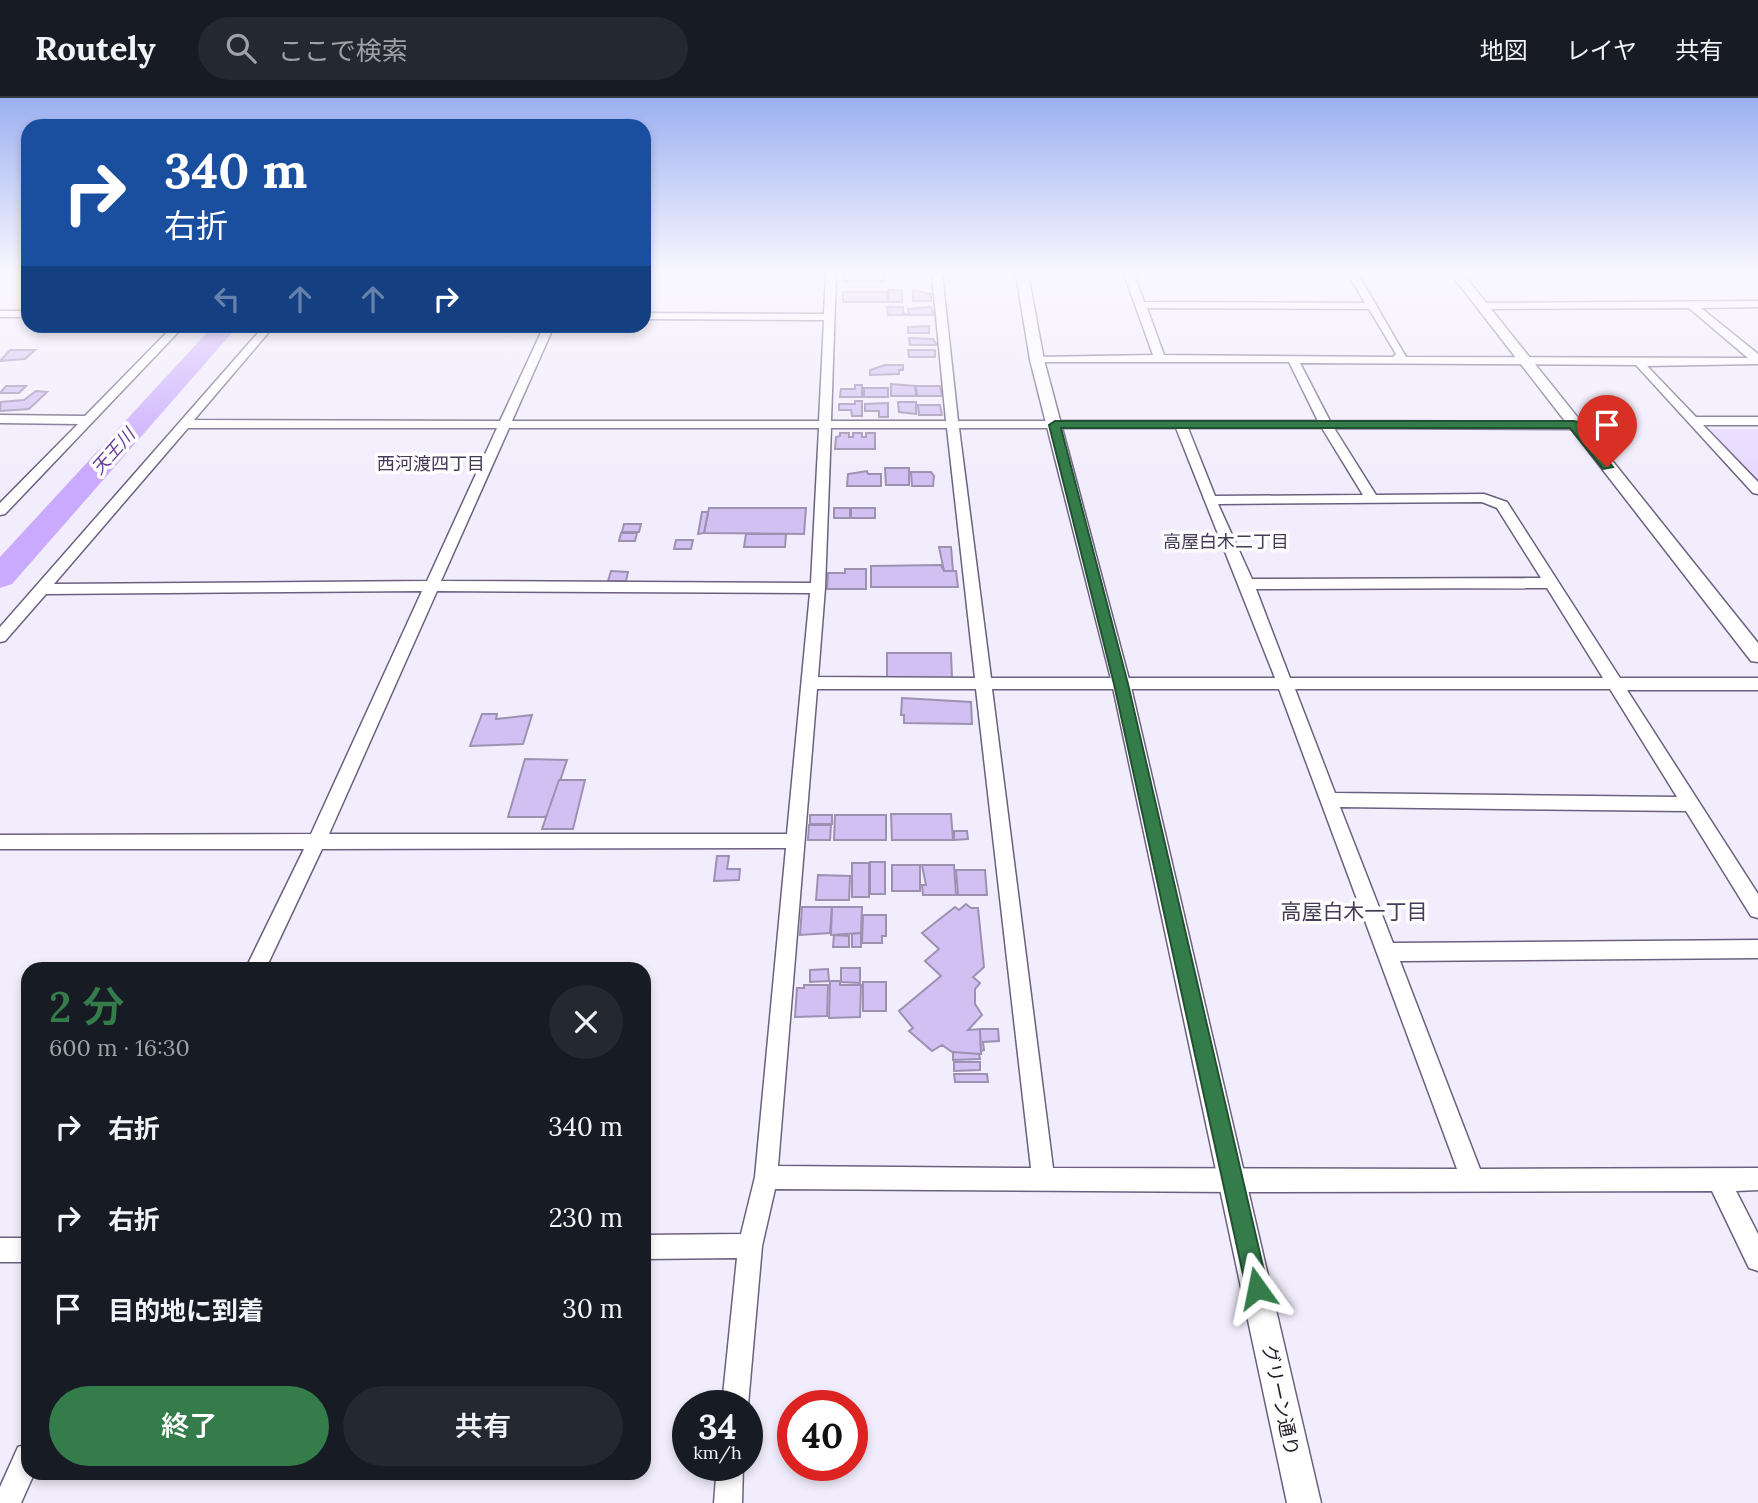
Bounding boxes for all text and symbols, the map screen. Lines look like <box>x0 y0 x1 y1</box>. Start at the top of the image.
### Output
search box <box>198 17 688 80</box>
text: Routely <box>35 27 156 69</box>
icon: search <box>222 29 260 67</box>
text: ここで検索 <box>278 34 408 67</box>
text: 地図 <box>1480 35 1528 66</box>
text: レイヤ <box>1566 35 1637 66</box>
text: 共有 <box>1675 35 1723 66</box>
text: 340 m <box>164 139 307 201</box>
icon: right <box>49 147 140 238</box>
text: 右折 <box>164 205 228 246</box>
icon: left <box>208 280 246 318</box>
icon: ahead <box>281 280 319 318</box>
icon: ahead <box>354 280 392 318</box>
icon: right <box>427 280 465 318</box>
pin <box>1577 395 1637 467</box>
icon: arrive <box>1588 406 1626 444</box>
water label: 天王川 <box>86 422 141 479</box>
district label: 西河渡四丁目 <box>377 452 485 475</box>
district label: 高屋白木二丁目 <box>1163 530 1289 553</box>
district label: 高屋白木一丁目 <box>1281 898 1428 925</box>
text: 2 分 <box>49 980 124 1034</box>
button: close <box>549 985 623 1059</box>
text: 600 m · 16:30 <box>49 1033 190 1062</box>
icon: right <box>49 1108 87 1146</box>
text: 340 m <box>548 1110 623 1143</box>
text: 右折 <box>108 1112 160 1145</box>
icon: right <box>49 1199 87 1237</box>
text: 230 m <box>549 1201 623 1234</box>
text: 右折 <box>108 1203 160 1236</box>
position arrow <box>1220 1251 1294 1325</box>
icon: arrive <box>49 1290 87 1328</box>
text: 30 m <box>562 1292 623 1325</box>
text: 目的地に到着 <box>108 1294 264 1327</box>
street label: グリーン通り <box>1258 1342 1304 1458</box>
button: 終了 <box>49 1386 329 1466</box>
button: 共有 <box>343 1386 623 1466</box>
speed limit sign: 40 <box>777 1390 868 1481</box>
text: 34 <box>698 1404 737 1449</box>
text: km/h <box>693 1441 742 1464</box>

